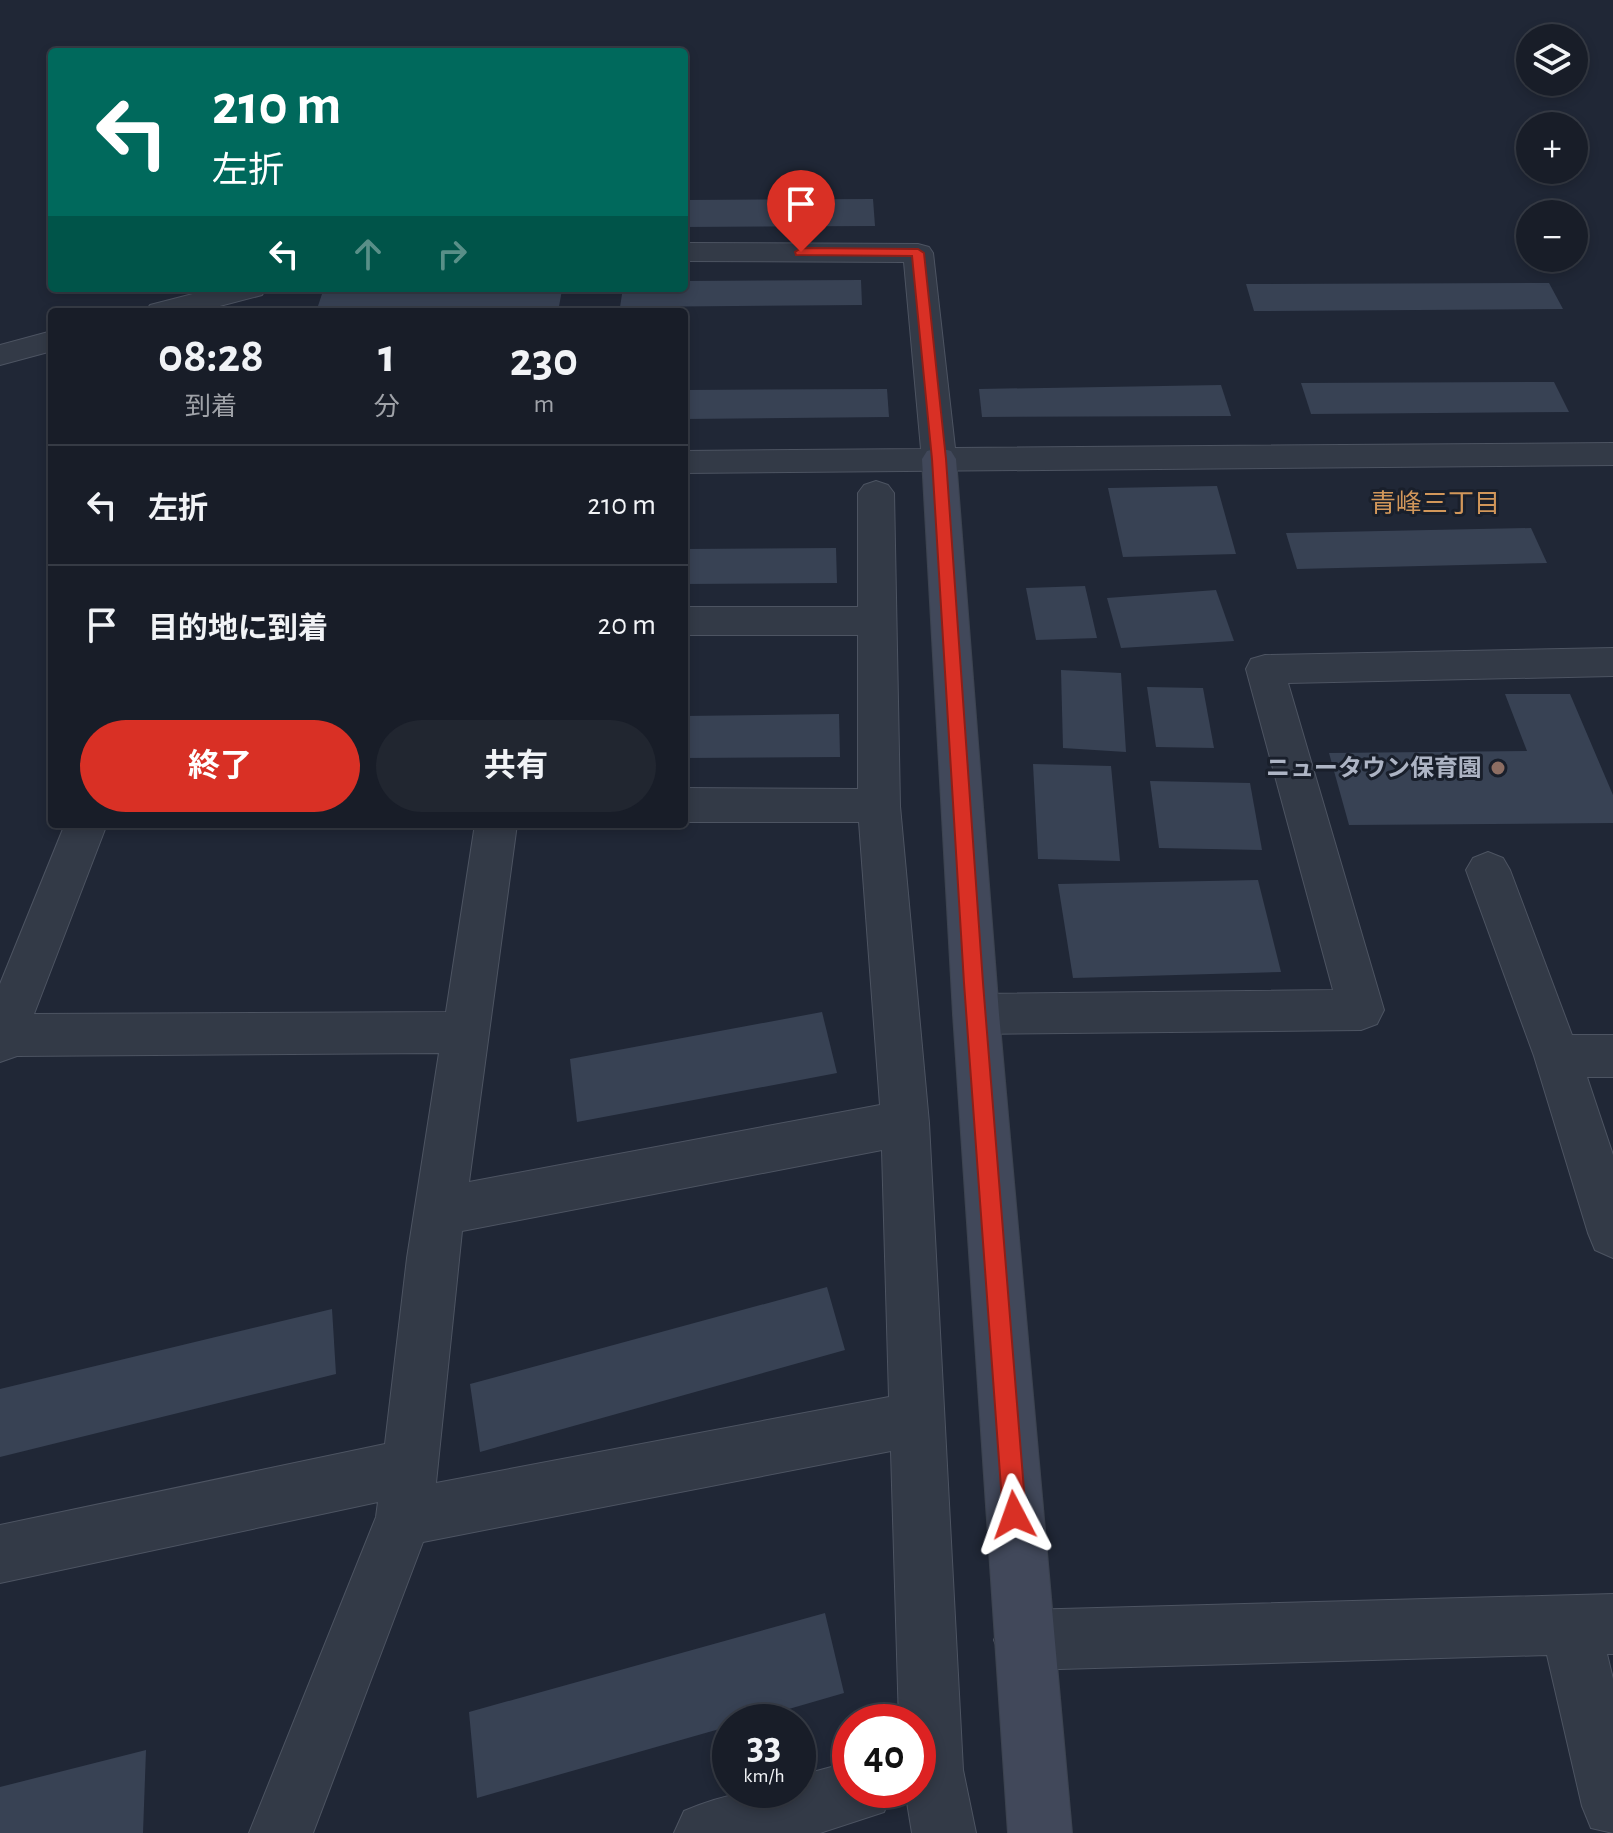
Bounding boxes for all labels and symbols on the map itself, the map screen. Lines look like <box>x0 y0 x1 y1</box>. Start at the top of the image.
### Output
pin <box>767 170 835 252</box>
district label: 青峰三丁目 <box>1370 490 1500 517</box>
place label: ニュータウン保育園 <box>1266 755 1482 781</box>
marker: ニュータウン保育園 <box>1489 759 1507 777</box>
position arrow <box>972 1473 1056 1557</box>
speed limit sign: 40 <box>832 1704 936 1808</box>

